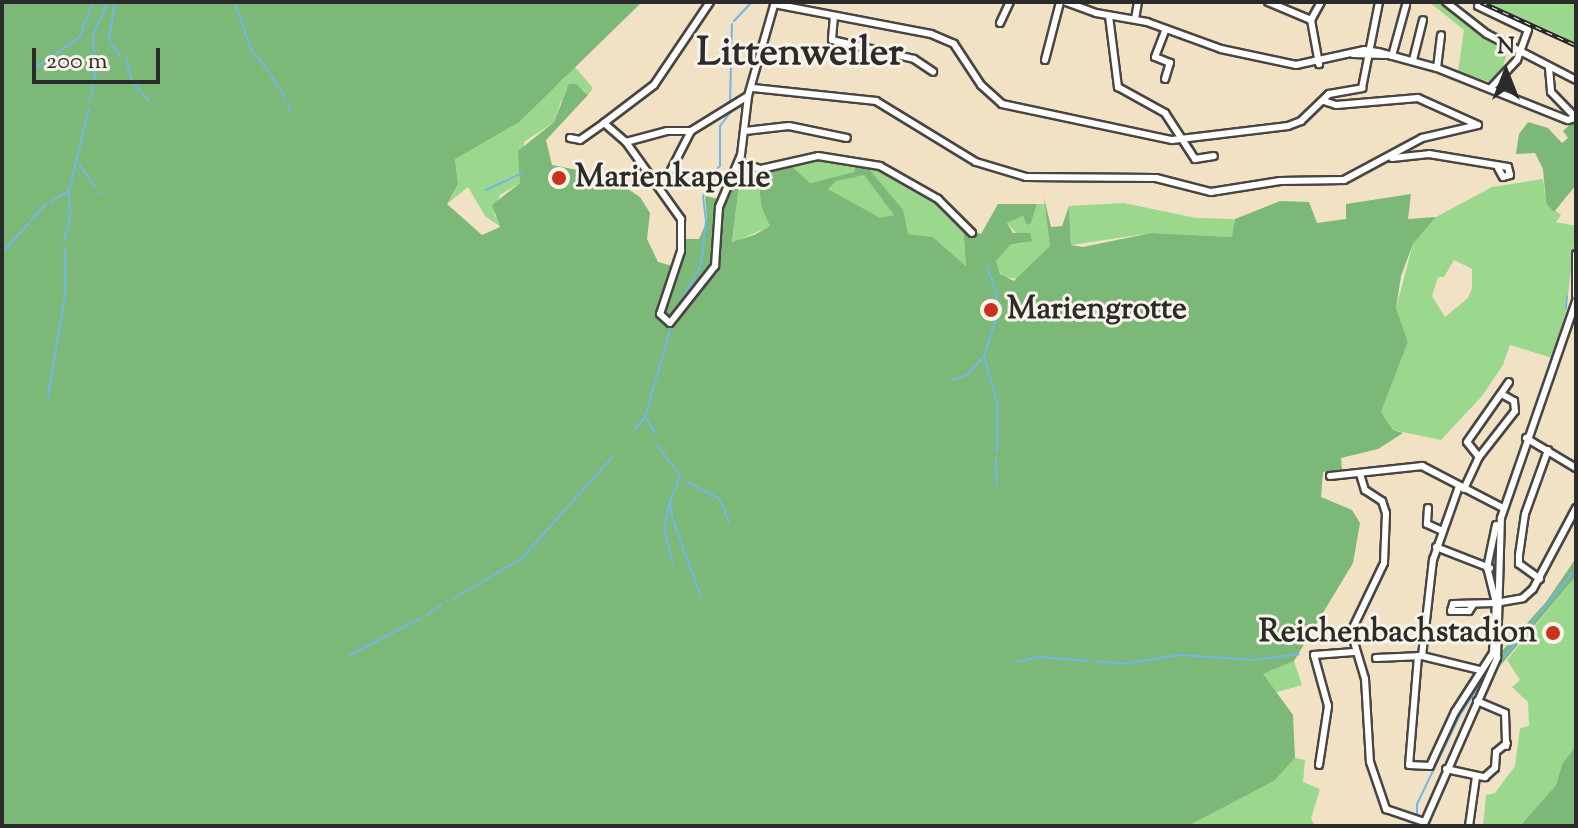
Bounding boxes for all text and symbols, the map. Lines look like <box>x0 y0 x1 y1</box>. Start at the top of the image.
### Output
district label: Littenweiler <box>697 31 903 79</box>
scale bar <box>36 32 164 82</box>
north arrow <box>1466 32 1546 112</box>
text: N <box>1497 32 1515 64</box>
text: 200 m <box>46 45 108 79</box>
place label: Marienkapelle <box>575 159 770 197</box>
marker: Marienkapelle <box>550 169 568 187</box>
place label: Mariengrotte <box>1007 291 1187 329</box>
marker: Mariengrotte <box>982 301 1000 319</box>
place label: Reichenbachstadion <box>1259 614 1537 652</box>
marker: Reichenbachstadion <box>1544 624 1562 642</box>

